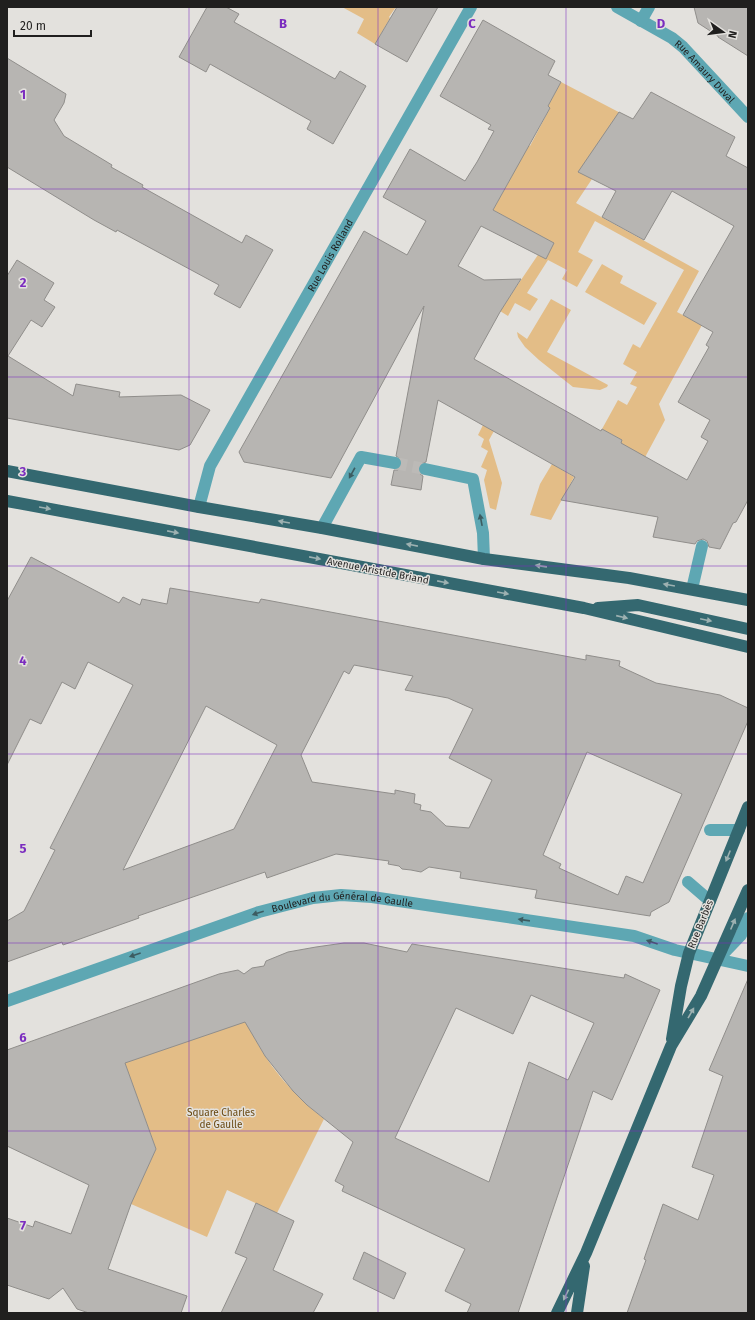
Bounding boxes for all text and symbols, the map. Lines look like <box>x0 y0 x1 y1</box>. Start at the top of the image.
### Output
scale bar <box>14 12 91 38</box>
north arrow <box>703 12 743 52</box>
text: B <box>279 16 287 31</box>
text: C <box>468 16 476 31</box>
text: D <box>657 16 666 31</box>
text: 20 m <box>20 19 46 33</box>
text: N <box>725 29 739 39</box>
street label: Rue Amaury Duval <box>672 38 737 106</box>
text: 1 <box>20 87 26 102</box>
street label: Rue Louis Rolland <box>305 217 356 294</box>
text: 2 <box>20 275 27 290</box>
text: 3 <box>19 464 27 479</box>
one-way arrow <box>349 467 356 479</box>
one-way arrow <box>39 506 51 512</box>
one-way arrow <box>478 514 484 526</box>
one-way arrow <box>278 519 290 525</box>
one-way arrow <box>167 529 179 535</box>
one-way arrow <box>406 542 418 548</box>
street label: Avenue Aristide Briand <box>326 555 430 587</box>
one-way arrow <box>309 556 321 562</box>
one-way arrow <box>534 563 547 569</box>
one-way arrow <box>436 579 449 585</box>
one-way arrow <box>663 582 675 588</box>
one-way arrow <box>497 591 509 597</box>
one-way arrow <box>616 615 629 621</box>
one-way arrow <box>700 617 712 623</box>
text: 4 <box>19 653 27 668</box>
text: 5 <box>20 841 27 856</box>
one-way arrow <box>725 851 731 862</box>
street label: Boulevard du Général de Gaulle <box>270 890 414 916</box>
street label: Rue Barbès <box>686 898 716 950</box>
one-way arrow <box>251 910 263 916</box>
one-way arrow <box>518 917 530 923</box>
one-way arrow <box>730 919 736 930</box>
one-way arrow <box>645 938 657 944</box>
one-way arrow <box>128 952 140 958</box>
one-way arrow <box>687 1007 694 1019</box>
text: 6 <box>19 1030 27 1045</box>
park label: Square Charles de Gaulle <box>187 1107 255 1131</box>
text: 7 <box>20 1218 26 1233</box>
one-way arrow <box>563 1290 569 1301</box>

